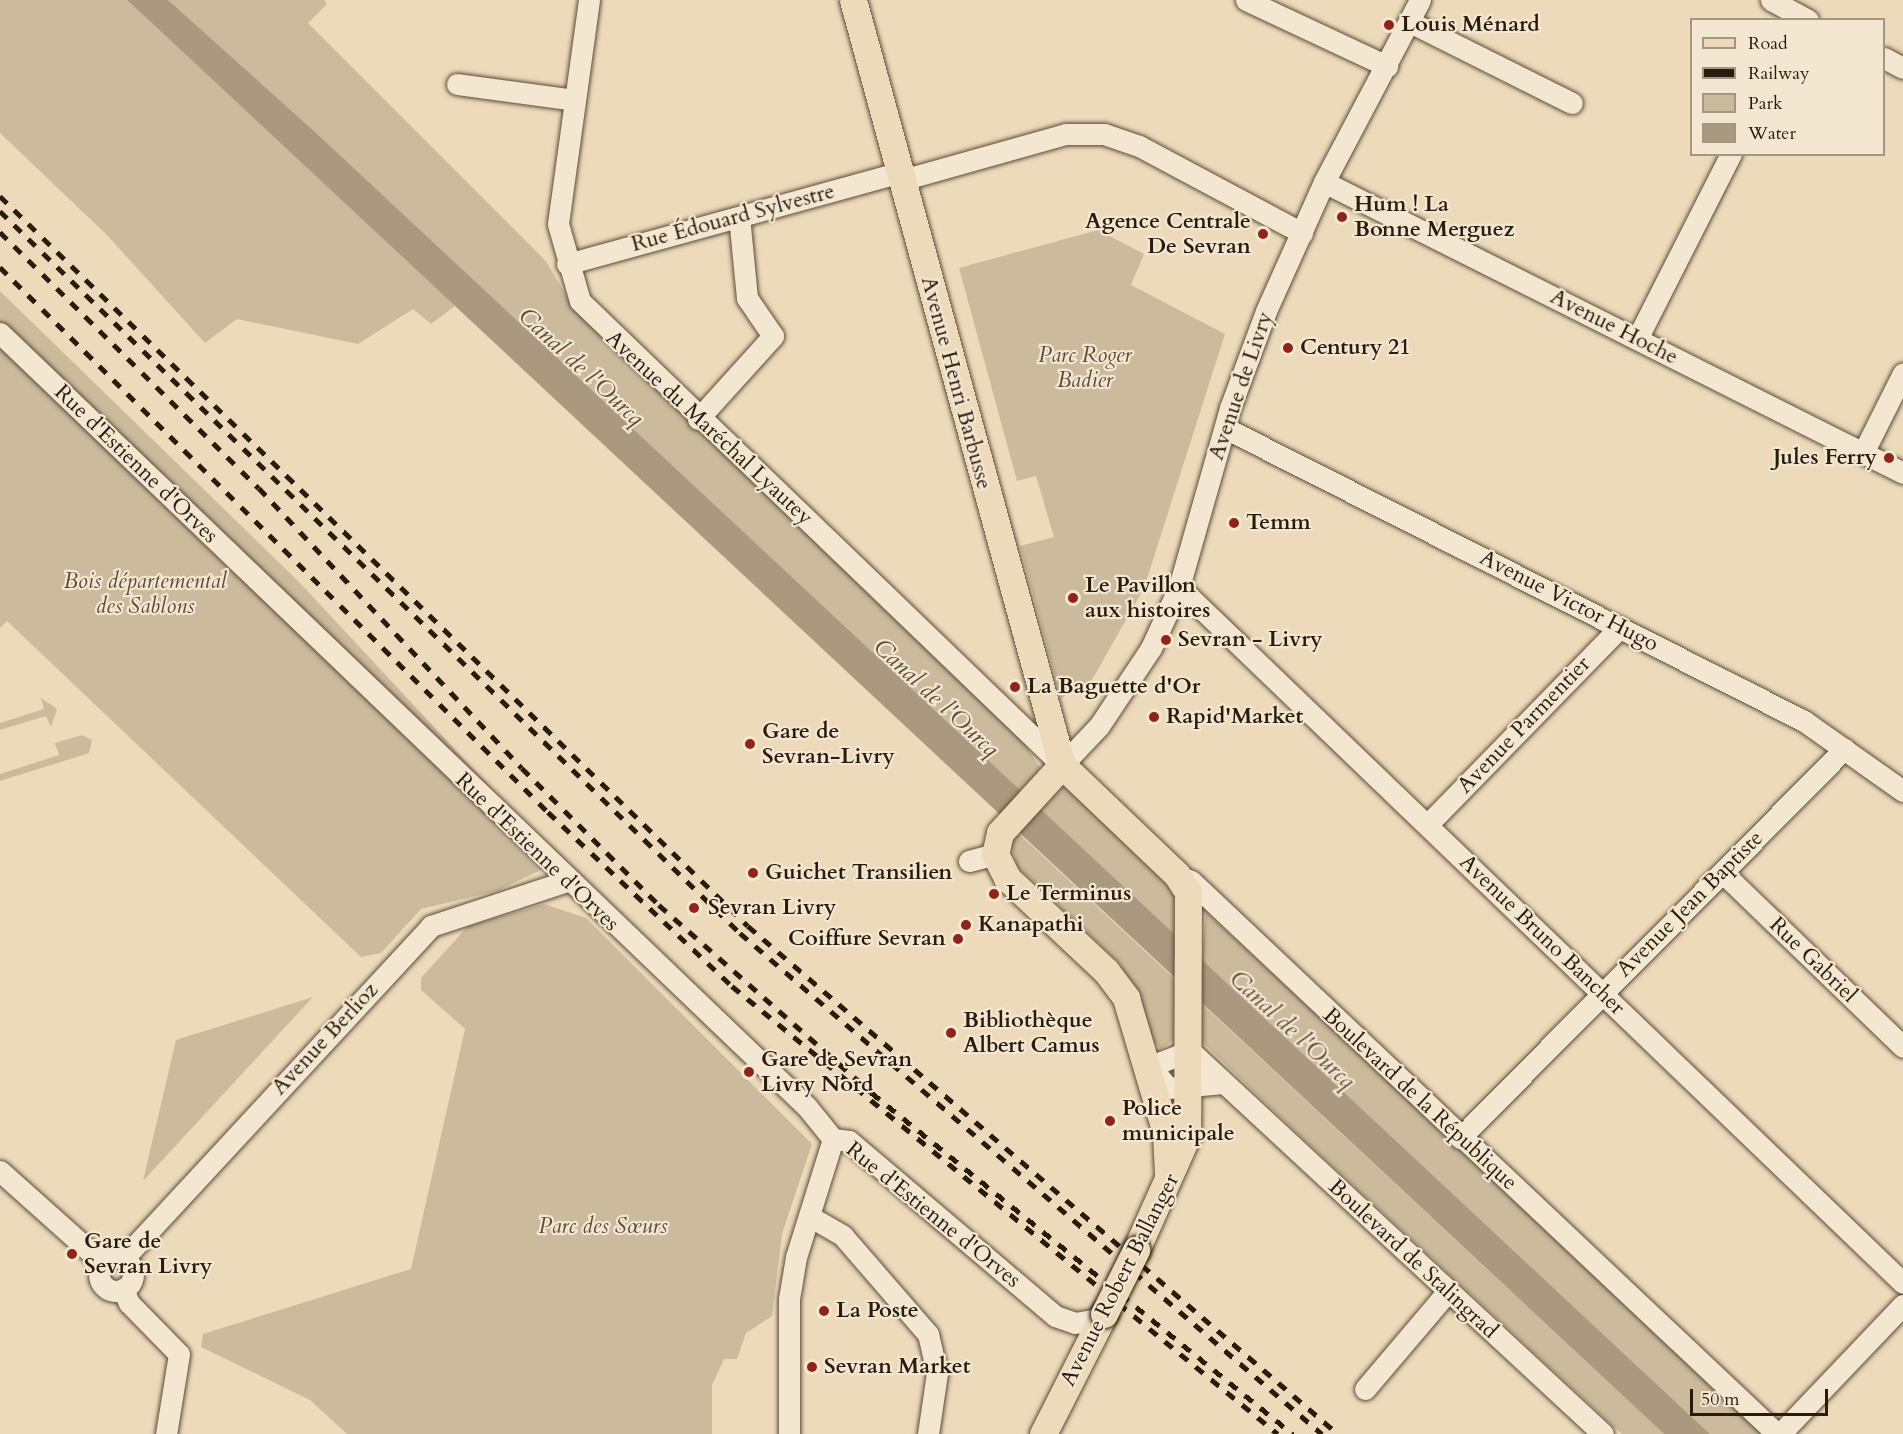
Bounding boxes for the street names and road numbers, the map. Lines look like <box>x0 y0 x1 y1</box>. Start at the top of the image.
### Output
street label: Rue Édouard Sylvestre <box>628 178 838 258</box>
street label: Avenue Henri Barbusse <box>915 274 997 492</box>
street label: Avenue Hoche <box>1546 284 1682 370</box>
street label: Avenue de Livry <box>1203 308 1279 464</box>
street label: Avenue du Maréchal Lyautey <box>600 325 818 531</box>
street label: Rue d'Estienne d'Orves <box>49 379 223 549</box>
street label: Avenue Victor Hugo <box>1475 544 1663 658</box>
street label: Avenue Parmentier <box>1452 651 1596 799</box>
street label: Rue d'Estienne d'Orves <box>450 767 624 937</box>
street label: Avenue Jean Baptiste <box>1611 825 1769 983</box>
street label: Avenue Bruno Bancher <box>1454 849 1630 1021</box>
street label: Rue Gabriel <box>1764 912 1862 1008</box>
street label: Avenue Berlioz <box>266 977 384 1101</box>
street label: Boulevard de la République <box>1317 1002 1523 1196</box>
street label: Rue d'Estienne d'Orves <box>840 1136 1026 1294</box>
street label: Avenue Robert Ballanger <box>1055 1169 1185 1391</box>
street label: Boulevard de Stalingrad <box>1323 1174 1503 1344</box>

